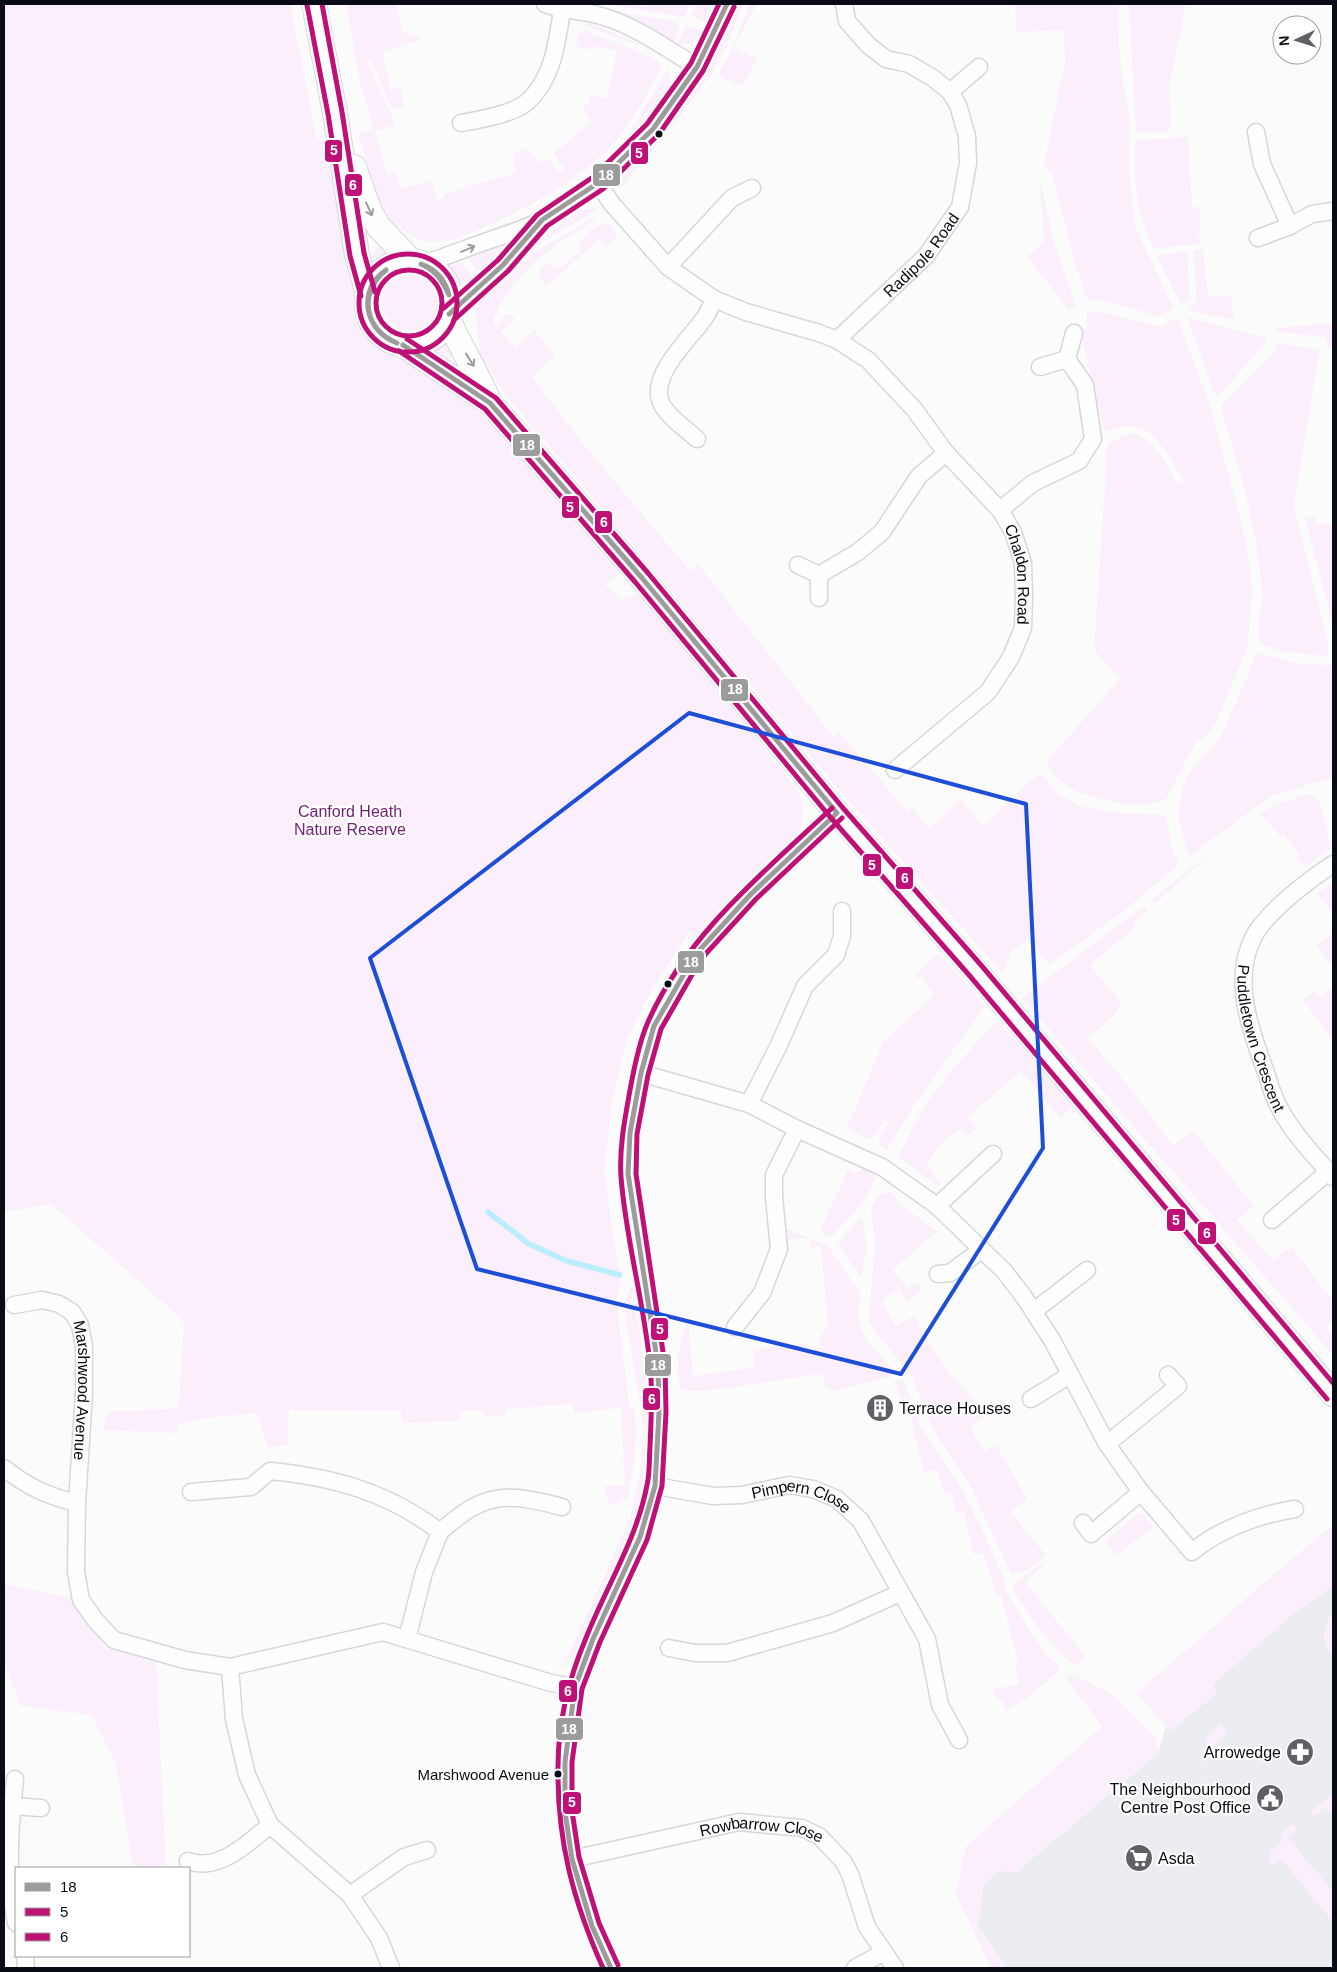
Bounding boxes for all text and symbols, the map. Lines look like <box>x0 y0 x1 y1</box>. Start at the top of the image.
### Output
north arrow <box>1272 15 1322 65</box>
text: N <box>1276 35 1292 47</box>
unlabelled marker <box>654 129 664 139</box>
line badge: 5 <box>324 139 343 163</box>
line badge: 5 <box>630 141 649 165</box>
text: 5 <box>330 142 338 158</box>
text: 5 <box>635 145 643 161</box>
line badge: 18 <box>592 163 621 187</box>
text: 18 <box>598 167 614 183</box>
line badge: 6 <box>344 173 363 197</box>
text: 6 <box>349 177 357 193</box>
one-way arrow <box>365 201 374 216</box>
street label: Radipole Road <box>880 210 962 301</box>
one-way arrow <box>460 243 475 253</box>
one-way arrow <box>465 353 475 367</box>
line badge: 18 <box>512 433 541 457</box>
text: 18 <box>519 437 535 453</box>
line badge: 5 <box>561 495 580 519</box>
text: 5 <box>566 499 574 515</box>
line badge: 6 <box>594 510 613 534</box>
text: 6 <box>600 514 608 530</box>
street label: Chaldon Road <box>1001 521 1032 625</box>
line badge: 18 <box>720 678 749 702</box>
text: 18 <box>727 681 743 697</box>
park label: Canford Heath Nature Reserve <box>294 803 406 838</box>
line badge: 5 <box>862 853 882 877</box>
text: 5 <box>868 857 876 873</box>
line badge: 6 <box>895 866 914 890</box>
text: 6 <box>901 870 909 886</box>
line badge: 18 <box>677 950 705 974</box>
text: 18 <box>683 954 699 970</box>
street label: Puddletown Crescent <box>1234 964 1288 1115</box>
unlabelled marker <box>663 979 673 989</box>
line badge: 5 <box>1166 1208 1186 1232</box>
text: 5 <box>1172 1212 1180 1228</box>
line badge: 6 <box>1197 1221 1217 1245</box>
text: 6 <box>1203 1225 1211 1241</box>
line badge: 5 <box>650 1317 669 1341</box>
street label: Marshwood Avenue <box>70 1319 92 1461</box>
text: 5 <box>656 1321 664 1337</box>
line badge: 18 <box>644 1353 672 1377</box>
text: 18 <box>650 1357 666 1373</box>
line badge: 6 <box>642 1387 661 1411</box>
text: 6 <box>648 1391 656 1407</box>
building icon: Terrace Houses <box>865 1393 895 1423</box>
place label: Terrace Houses <box>899 1400 1011 1417</box>
street label: Pimpern Close <box>750 1477 854 1517</box>
line badge: 6 <box>558 1679 578 1703</box>
text: 6 <box>564 1683 572 1699</box>
line badge: 18 <box>555 1717 584 1741</box>
text: 18 <box>561 1721 577 1737</box>
pharmacy icon: Arrowedge <box>1285 1737 1315 1767</box>
place label: Arrowedge <box>1204 1744 1281 1761</box>
place label: Marshwood Avenue <box>418 1766 549 1783</box>
marker: Marshwood Avenue <box>553 1769 563 1779</box>
place label: The Neighbourhood Centre Post Office <box>1110 1781 1251 1816</box>
public building icon: The Neighbourhood Centre Post Office <box>1255 1783 1285 1813</box>
line badge: 5 <box>562 1791 582 1815</box>
text: 5 <box>568 1794 576 1810</box>
street label: Rowbarrow Close <box>698 1814 826 1846</box>
supermarket icon: Asda <box>1124 1843 1154 1873</box>
place label: Asda <box>1158 1850 1195 1867</box>
legend <box>15 1867 190 1957</box>
text: 18 <box>60 1878 77 1895</box>
text: 5 <box>60 1903 68 1920</box>
text: 6 <box>60 1928 68 1945</box>

